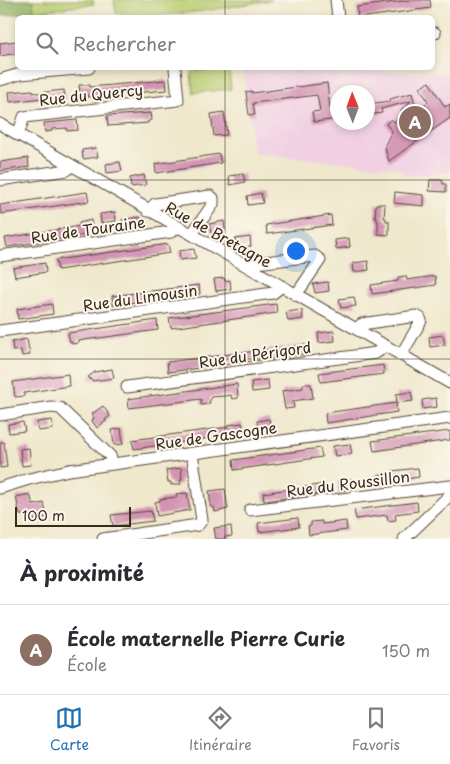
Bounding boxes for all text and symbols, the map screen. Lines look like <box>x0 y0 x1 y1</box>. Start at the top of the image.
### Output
search box <box>15 15 435 70</box>
icon: search <box>33 29 61 57</box>
text: Rechercher <box>73 29 176 57</box>
street label: Rue du Quercy <box>38 77 144 111</box>
north arrow <box>330 85 375 130</box>
pin: A <box>399 103 431 141</box>
street label: Rue de Bretagne <box>162 195 276 273</box>
street label: Rue de Touraine <box>29 210 147 248</box>
your location <box>283 238 309 264</box>
street label: Rue du Limousin <box>81 278 199 316</box>
street label: Rue du Périgord <box>197 335 313 373</box>
street label: Rue de Gascogne <box>154 415 278 455</box>
street label: Rue du Roussillon <box>285 464 411 502</box>
scale bar <box>15 504 131 527</box>
text: 100 m <box>22 505 65 526</box>
text: À proximité <box>20 556 144 588</box>
text: École maternelle Pierre Curie <box>67 624 345 652</box>
text: A <box>30 638 42 662</box>
text: 150 m <box>382 638 430 662</box>
text: École <box>67 652 107 676</box>
tab: Carte <box>50 704 89 755</box>
tab: Itinéraire <box>189 704 252 755</box>
tab: Favoris <box>352 704 400 755</box>

